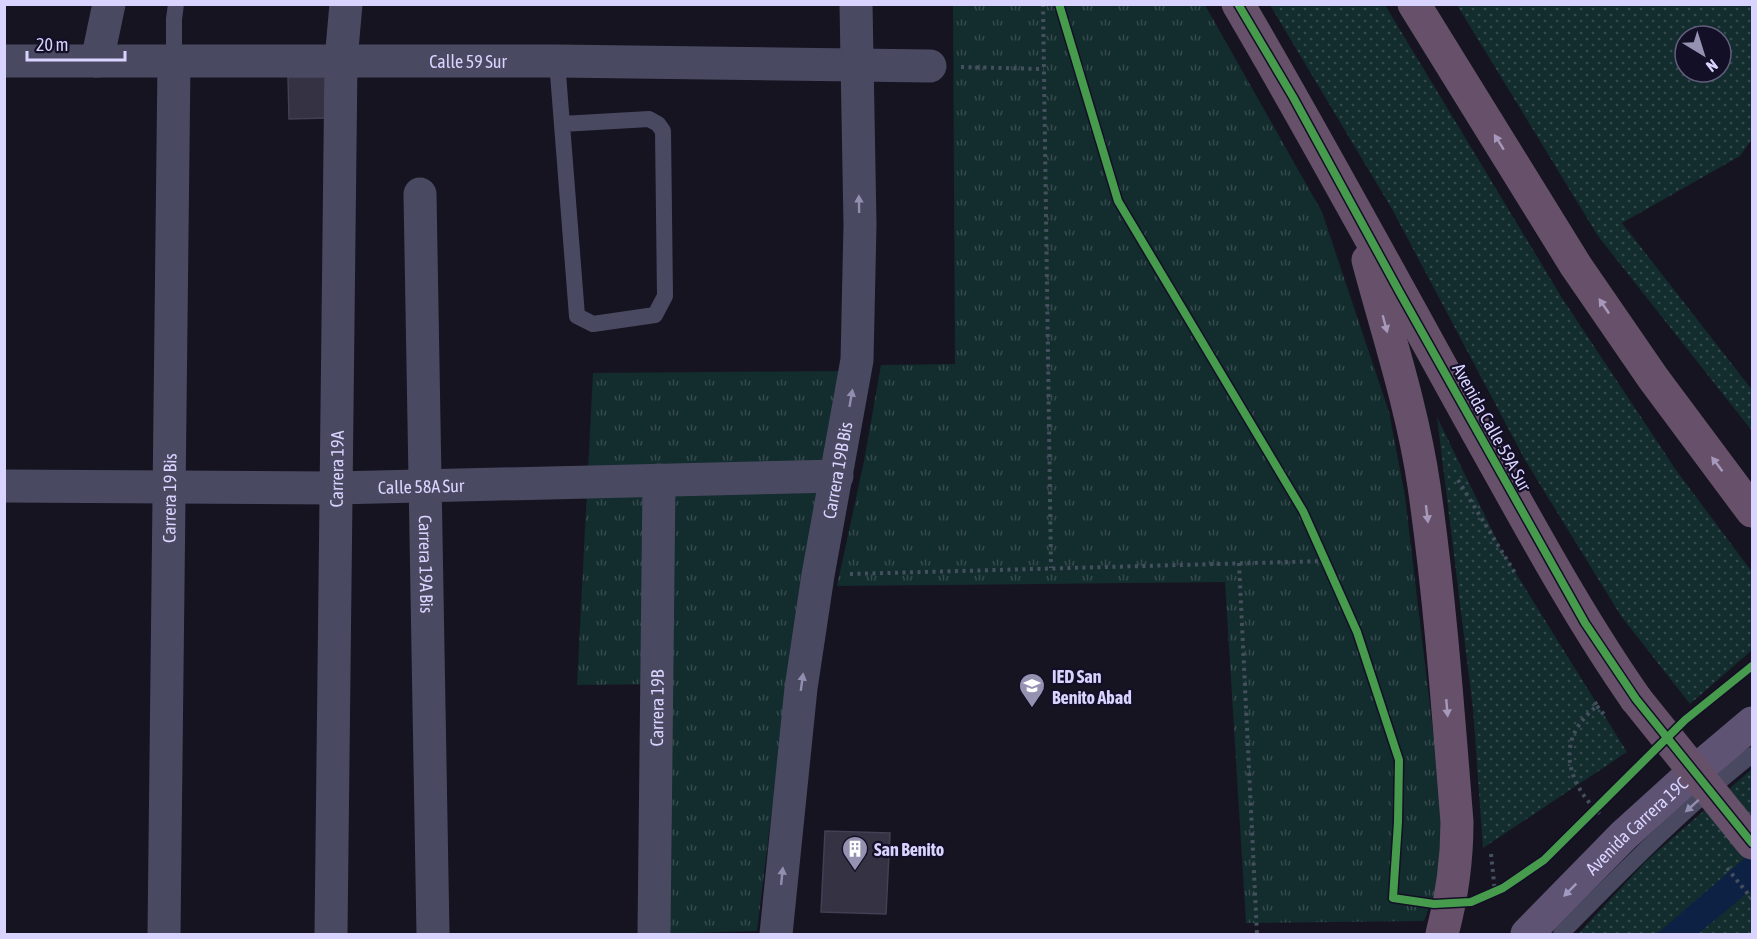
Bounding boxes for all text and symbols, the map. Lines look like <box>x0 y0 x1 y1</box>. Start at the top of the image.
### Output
scale bar <box>27 24 124 62</box>
north arrow <box>1673 24 1733 84</box>
text: 20 m <box>36 34 68 55</box>
street label: Calle 59 Sur <box>429 51 507 72</box>
text: N <box>1703 56 1722 76</box>
one-way arrow <box>1493 134 1504 150</box>
one-way arrow <box>854 194 864 213</box>
one-way arrow <box>1598 299 1610 315</box>
one-way arrow <box>1381 315 1390 333</box>
street label: Avenida Calle 59A Sur <box>1448 359 1536 495</box>
one-way arrow <box>846 388 855 407</box>
street label: Carrera 19B Bis <box>818 420 856 520</box>
street label: Carrera 19A <box>325 430 347 508</box>
street label: Carrera 19 Bis <box>158 453 180 543</box>
one-way arrow <box>1712 457 1724 472</box>
street label: Calle 58A Sur <box>378 474 465 497</box>
one-way arrow <box>1422 504 1432 523</box>
street label: Carrera 19A Bis <box>415 515 438 613</box>
place label: IED San Benito Abad <box>1052 666 1132 708</box>
street label: Carrera 19B <box>646 669 667 746</box>
school or university icon: IED San Benito Abad <box>1017 671 1047 709</box>
one-way arrow <box>798 673 807 692</box>
one-way arrow <box>1442 698 1452 717</box>
street label: Avenida Carrera 19C <box>1581 772 1692 879</box>
one-way arrow <box>1685 799 1700 812</box>
building icon: San Benito <box>840 834 870 872</box>
place label: San Benito <box>874 839 944 860</box>
one-way arrow <box>777 867 787 886</box>
one-way arrow <box>1563 882 1577 896</box>

